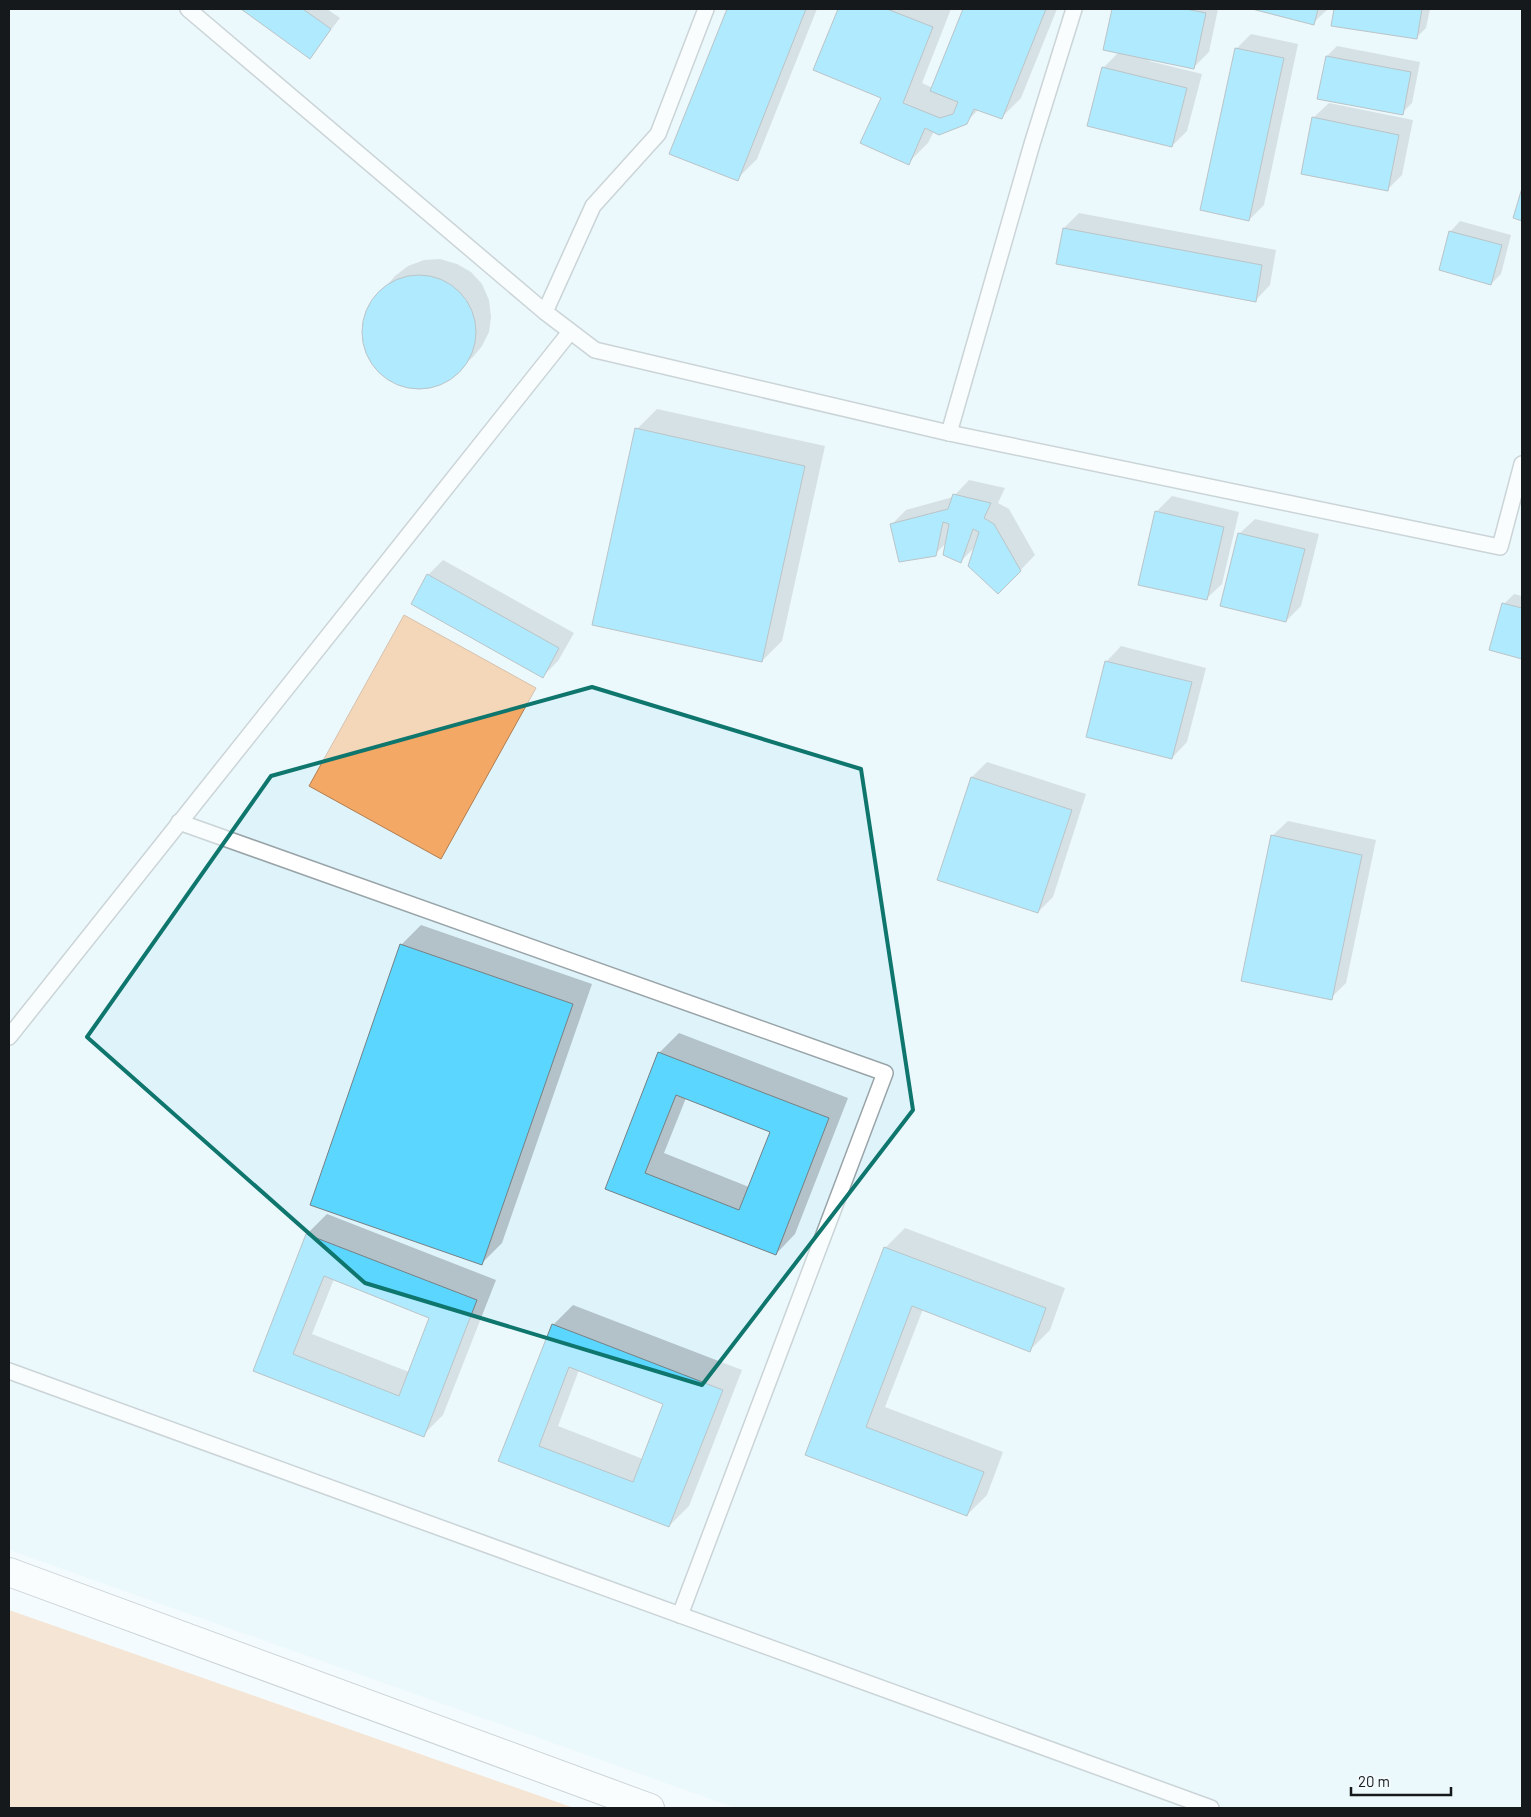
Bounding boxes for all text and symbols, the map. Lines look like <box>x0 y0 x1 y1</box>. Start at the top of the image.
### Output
scale bar <box>1351 1764 1451 1796</box>
text: 20 m <box>1358 1772 1390 1790</box>

